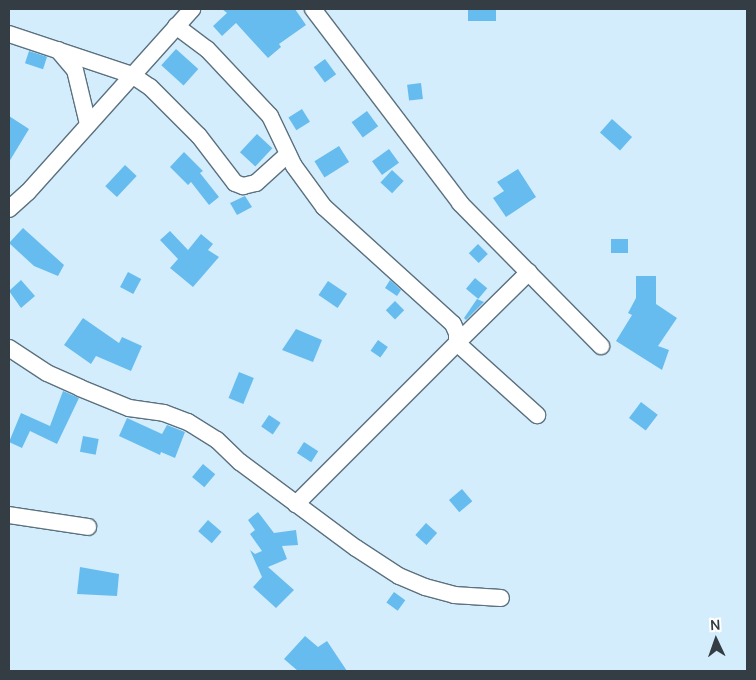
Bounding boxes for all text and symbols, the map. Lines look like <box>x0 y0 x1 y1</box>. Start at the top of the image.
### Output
north arrow <box>691 615 741 665</box>
text: N <box>710 615 721 634</box>

